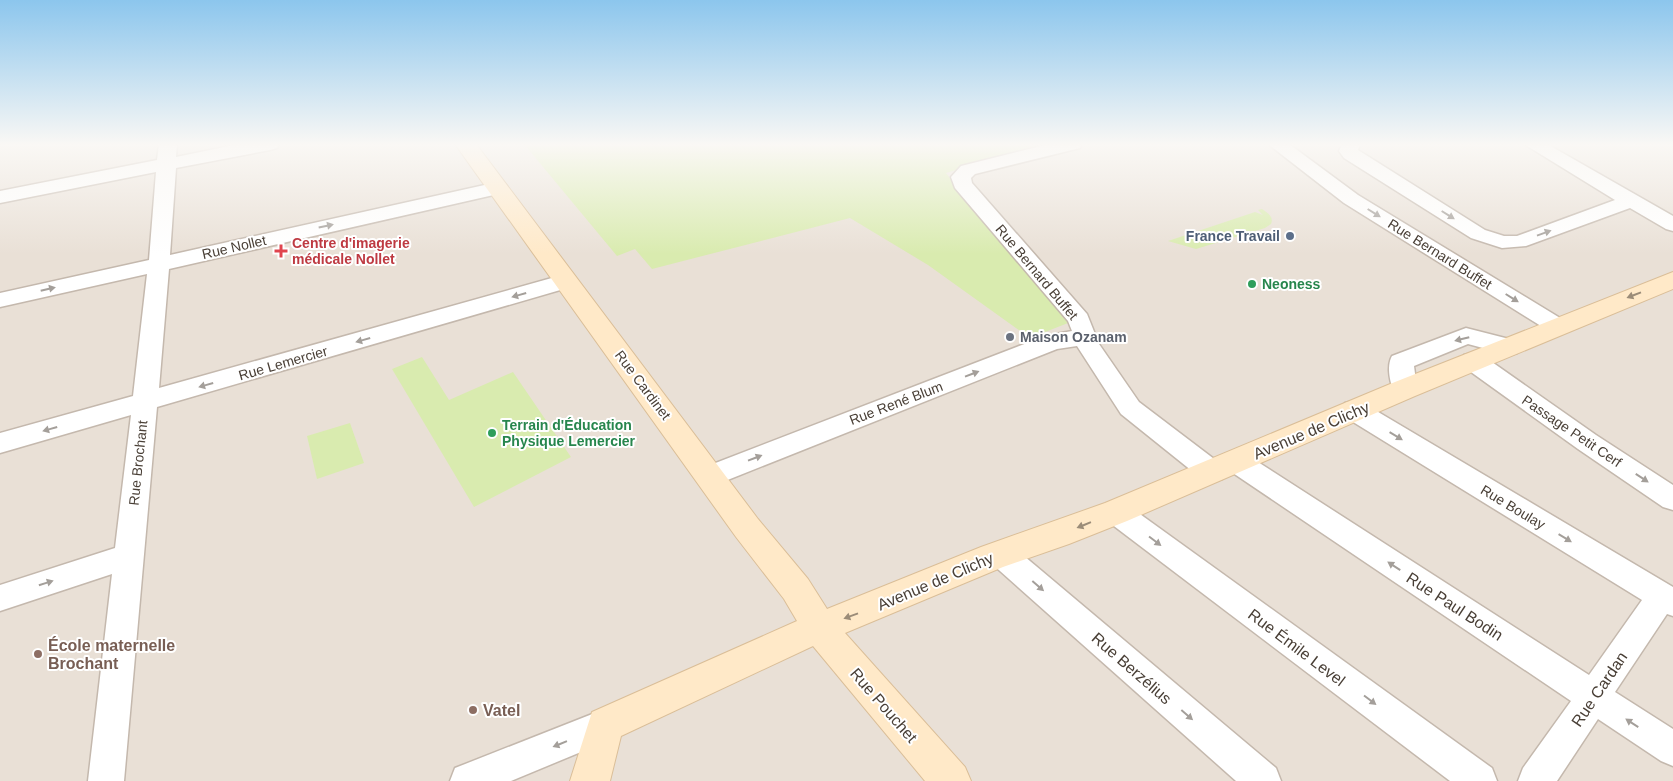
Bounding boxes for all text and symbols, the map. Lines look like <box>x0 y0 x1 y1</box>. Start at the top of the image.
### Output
one-way arrow <box>1367 208 1380 218</box>
one-way arrow <box>1441 210 1454 219</box>
street label: Rue Bernard Buffet <box>1385 216 1495 293</box>
street label: Rue Bernard Buffet <box>992 221 1082 323</box>
one-way arrow <box>318 222 333 230</box>
place label: France Travail <box>1186 228 1280 244</box>
one-way arrow <box>1537 229 1552 237</box>
marker: France Travail <box>1284 230 1296 242</box>
street label: Rue Nollet <box>200 232 268 262</box>
place label: Centre d'imagerie médicale Nollet <box>292 235 410 267</box>
marker: Centre d'imagerie médicale Nollet <box>274 244 288 258</box>
place label: Neoness <box>1262 276 1321 292</box>
marker: Neoness <box>1246 278 1258 290</box>
one-way arrow <box>40 285 55 293</box>
one-way arrow <box>1627 291 1641 299</box>
one-way arrow <box>511 292 526 300</box>
one-way arrow <box>1505 293 1519 303</box>
place label: Maison Ozanam <box>1020 329 1127 345</box>
marker: Maison Ozanam <box>1004 331 1016 343</box>
one-way arrow <box>1454 335 1470 343</box>
one-way arrow <box>355 336 370 344</box>
street label: Rue Lemercier <box>237 343 330 383</box>
street label: Rue Cardinet <box>612 347 674 423</box>
one-way arrow <box>965 370 980 378</box>
street label: Rue René Blum <box>847 378 945 428</box>
one-way arrow <box>199 381 214 389</box>
street label: Passage Petit Cerf <box>1519 392 1625 470</box>
street label: Avenue de Clichy <box>1251 398 1372 463</box>
place label: Terrain d'Éducation Physique Lemercier <box>502 417 636 449</box>
street label: Rue Brochant <box>126 419 150 506</box>
one-way arrow <box>42 426 57 434</box>
marker: Terrain d'Éducation Physique Lemercier <box>486 427 498 439</box>
one-way arrow <box>1389 431 1402 440</box>
one-way arrow <box>748 454 763 462</box>
one-way arrow <box>1636 474 1649 483</box>
street label: Rue Boulay <box>1478 482 1548 532</box>
one-way arrow <box>1077 521 1091 529</box>
one-way arrow <box>1558 533 1571 543</box>
one-way arrow <box>1148 536 1162 546</box>
street label: Avenue de Clichy <box>875 549 996 614</box>
one-way arrow <box>1388 561 1401 571</box>
street label: Rue Paul Bodin <box>1403 569 1506 644</box>
one-way arrow <box>39 579 54 586</box>
one-way arrow <box>1031 581 1044 592</box>
street label: Rue Émile Level <box>1245 605 1349 689</box>
one-way arrow <box>843 612 858 620</box>
street label: Rue Berzélius <box>1089 629 1175 707</box>
place label: École maternelle Brochant <box>48 636 175 672</box>
marker: École maternelle Brochant <box>32 648 44 660</box>
street label: Rue Cardan <box>1568 649 1631 730</box>
street label: Rue Pouchet <box>847 665 921 746</box>
one-way arrow <box>1363 695 1376 706</box>
place label: Vatel <box>483 702 520 719</box>
marker: Vatel <box>467 704 479 716</box>
one-way arrow <box>1181 710 1194 721</box>
one-way arrow <box>1626 718 1639 727</box>
one-way arrow <box>553 740 567 748</box>

